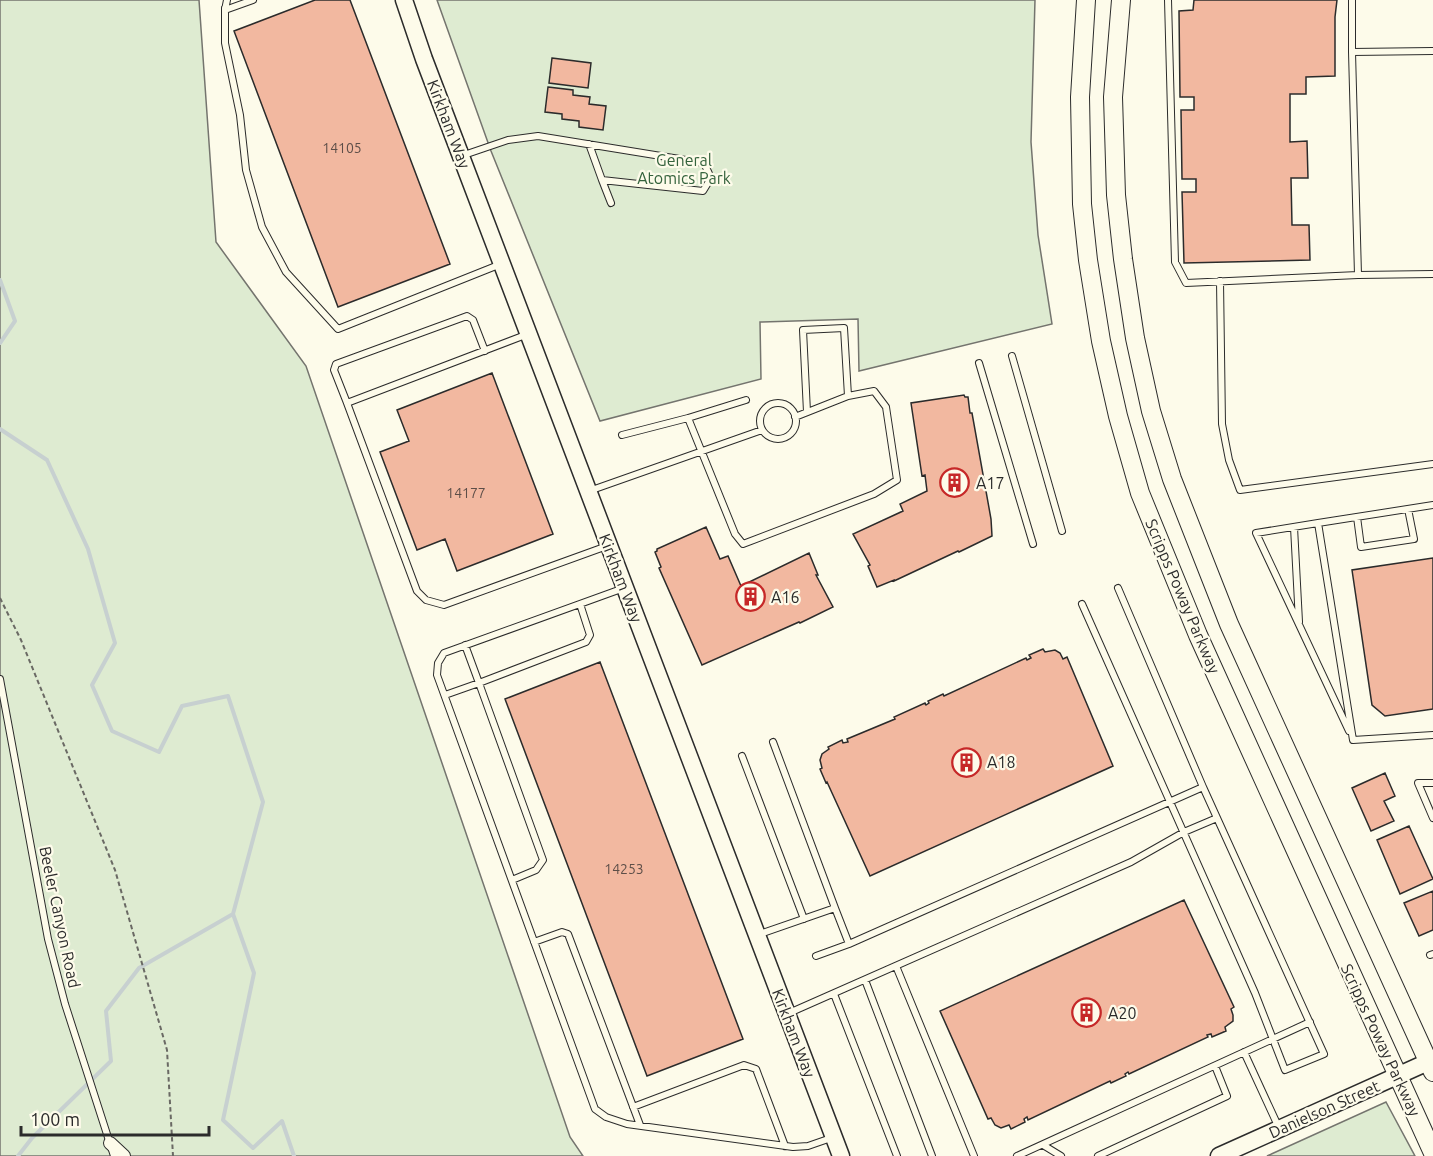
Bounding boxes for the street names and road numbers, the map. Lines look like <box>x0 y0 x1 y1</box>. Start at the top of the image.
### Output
street label: Kirkham Way <box>424 77 474 171</box>
street label: Scripps Poway Parkway <box>1142 516 1224 676</box>
street label: Kirkham Way <box>596 531 646 625</box>
street label: Beeler Canyon Road <box>36 845 84 989</box>
street label: Scripps Poway Parkway <box>1338 961 1424 1119</box>
street label: Kirkham Way <box>769 986 819 1080</box>
street label: Danielson Street <box>1266 1076 1383 1141</box>

